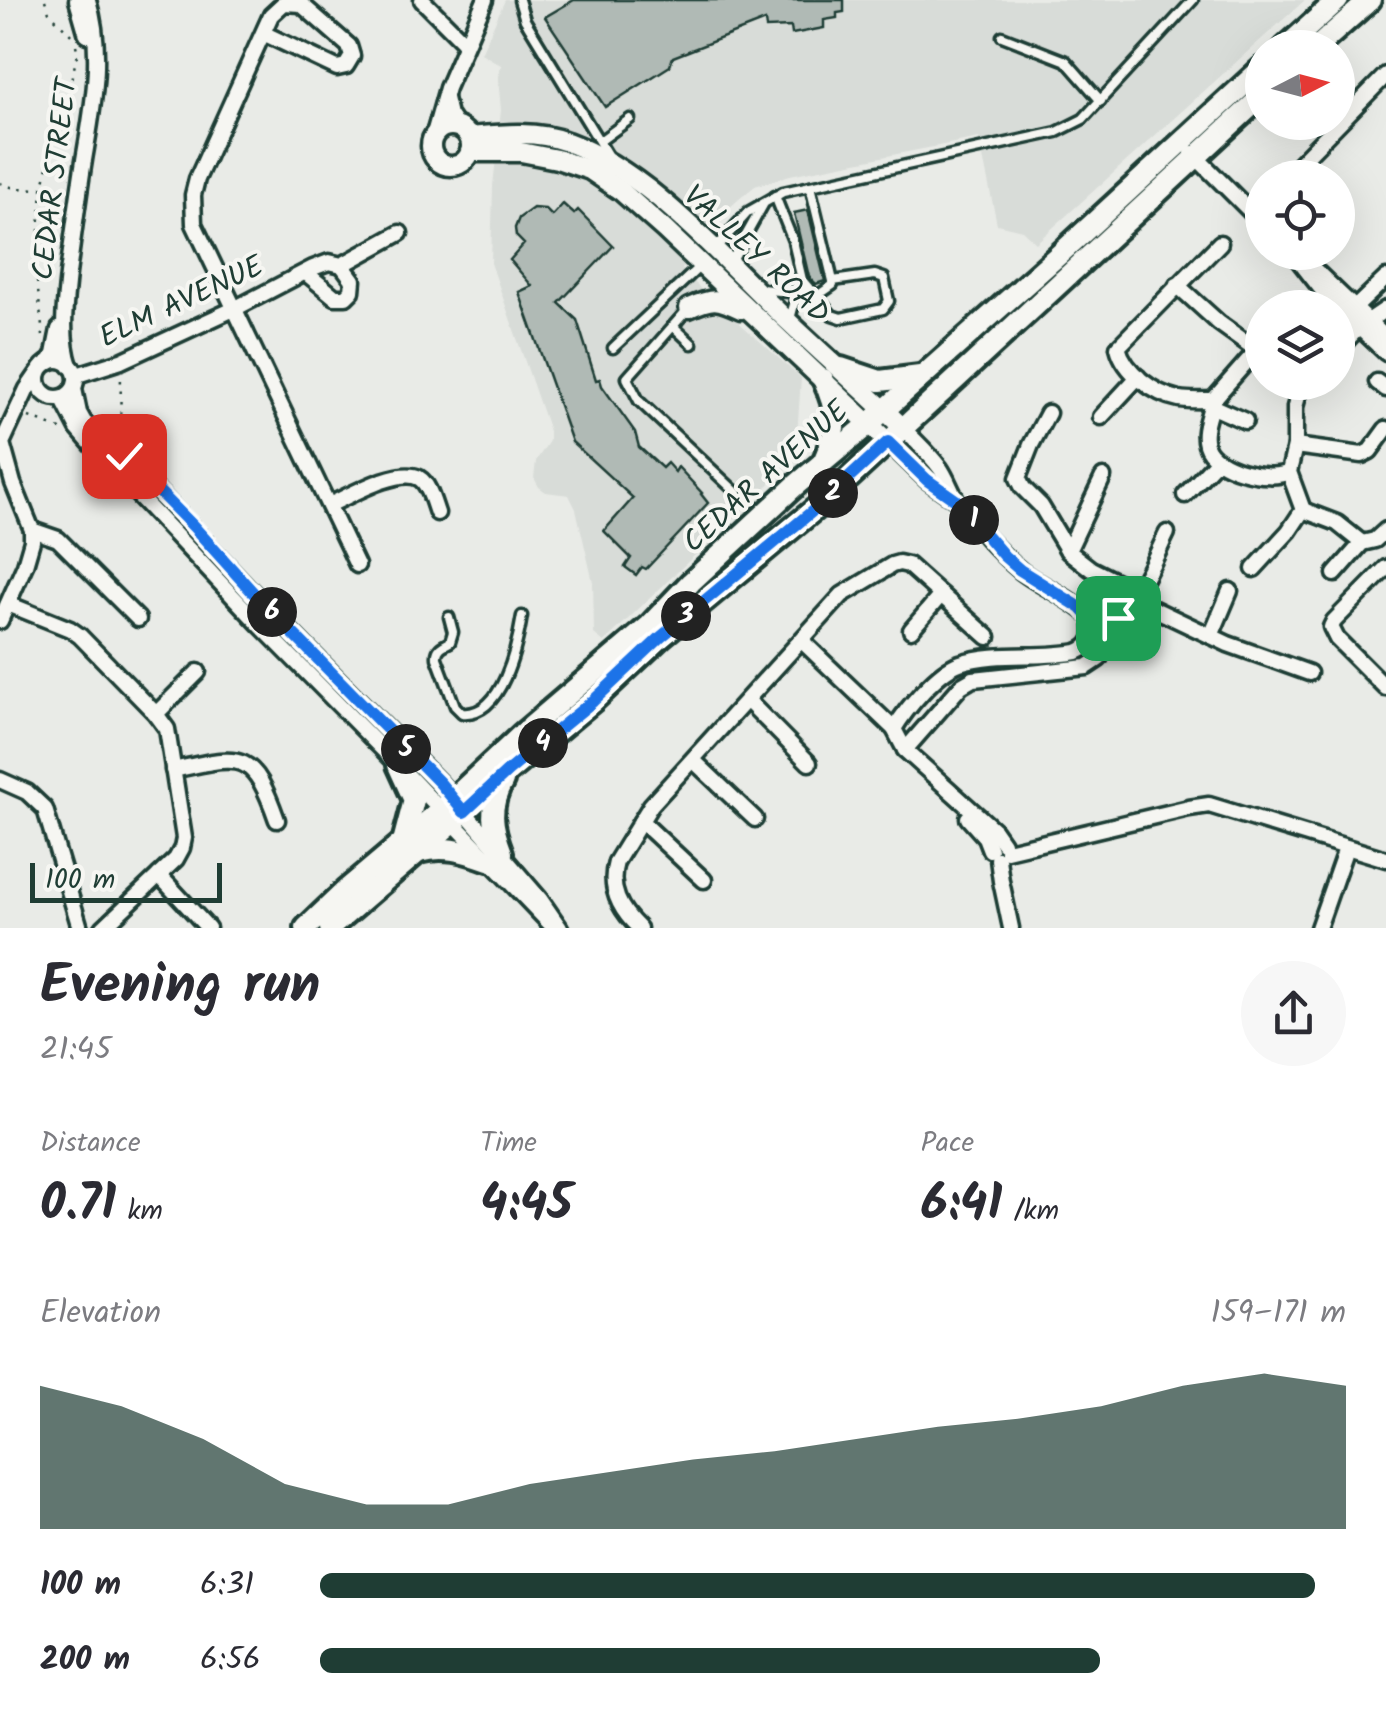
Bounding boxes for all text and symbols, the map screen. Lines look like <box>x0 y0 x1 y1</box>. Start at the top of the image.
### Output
north arrow <box>1245 30 1355 140</box>
map controls <box>1245 30 1355 400</box>
street label: CEDAR STREET <box>20 72 93 283</box>
button: locate <box>1245 160 1355 270</box>
street label: VALLEY ROAD <box>671 174 840 337</box>
street label: ELM AVENUE <box>91 243 274 362</box>
button: layers <box>1245 290 1355 400</box>
street label: CEDAR AVENUE <box>672 388 862 566</box>
pin <box>82 414 167 499</box>
icon: check <box>97 429 152 484</box>
pin: 2 <box>808 468 858 518</box>
text: 2 <box>825 470 841 515</box>
pin: 1 <box>949 495 999 545</box>
text: 1 <box>970 497 978 542</box>
pin <box>1076 576 1161 661</box>
pin: 6 <box>247 587 297 637</box>
text: 6 <box>264 589 280 634</box>
pin: 3 <box>661 591 711 641</box>
icon: arrive <box>1091 591 1146 646</box>
text: 3 <box>678 593 694 638</box>
pin: 4 <box>518 718 568 768</box>
text: 4 <box>535 720 551 765</box>
pin: 5 <box>381 724 431 774</box>
text: 5 <box>399 726 413 771</box>
scale bar <box>30 858 222 903</box>
text: 100 m <box>45 858 115 903</box>
text: Evening run <box>40 944 320 1031</box>
button: share <box>1241 961 1346 1066</box>
text: 21:45 <box>40 1025 111 1076</box>
text: Distance <box>40 1121 141 1166</box>
text: Time <box>480 1121 537 1166</box>
text: Pace <box>921 1121 974 1166</box>
text: 0.71 <box>40 1166 116 1246</box>
text: 4:45 <box>480 1166 572 1246</box>
text: 6:41 <box>921 1166 1002 1246</box>
text: km <box>116 1189 163 1234</box>
text: /km <box>1002 1189 1059 1234</box>
text: Elevation <box>40 1288 161 1339</box>
text: 159–171 m <box>1210 1288 1346 1339</box>
text: 100 m <box>40 1560 121 1611</box>
text: 6:31 <box>200 1560 254 1611</box>
text: 200 m <box>40 1635 130 1686</box>
text: 6:56 <box>200 1635 261 1686</box>

